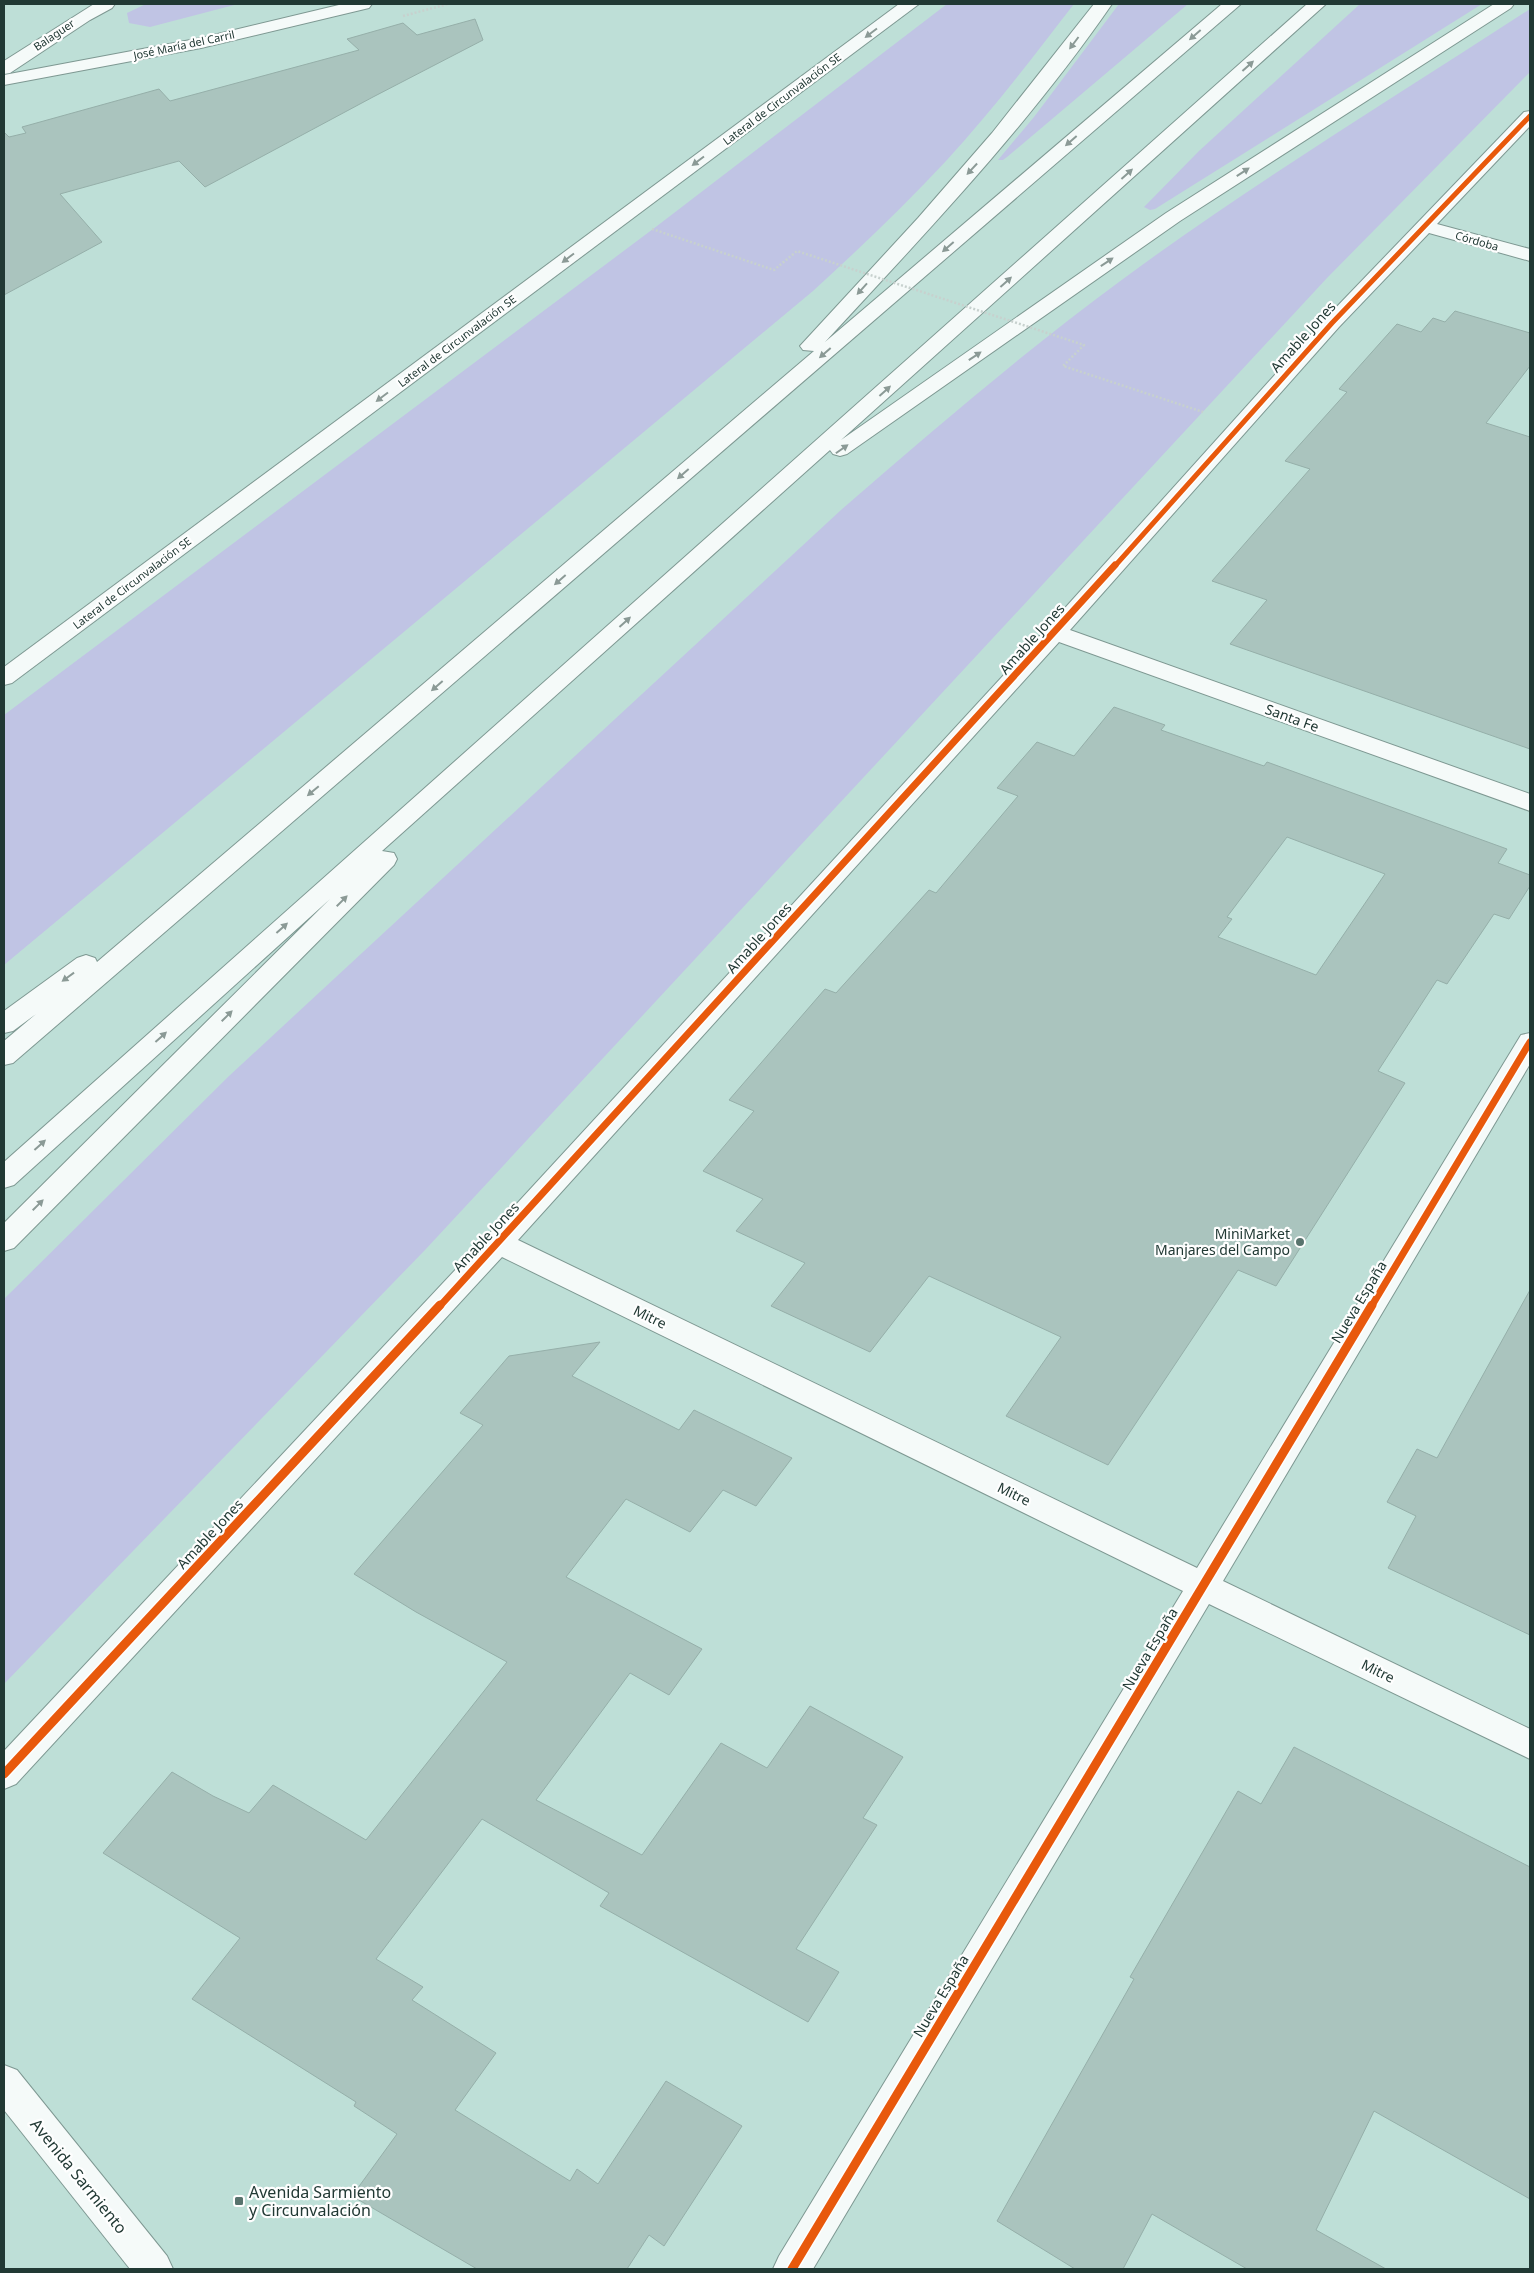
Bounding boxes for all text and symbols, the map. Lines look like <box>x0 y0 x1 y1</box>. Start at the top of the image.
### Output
street label: Balaguer <box>30 15 78 54</box>
street label: José María del Carril <box>131 26 236 63</box>
one-way arrow <box>864 28 878 38</box>
one-way arrow <box>1188 30 1201 41</box>
one-way arrow <box>1069 36 1080 49</box>
street label: Lateral de Circunvalación SE <box>719 49 844 148</box>
one-way arrow <box>1242 60 1254 72</box>
one-way arrow <box>1065 136 1078 147</box>
one-way arrow <box>691 156 705 166</box>
one-way arrow <box>966 163 978 175</box>
one-way arrow <box>1236 167 1249 177</box>
one-way arrow <box>1120 168 1132 180</box>
street label: Córdoba <box>1454 227 1500 254</box>
one-way arrow <box>942 241 954 252</box>
one-way arrow <box>562 252 575 263</box>
one-way arrow <box>1101 257 1114 267</box>
one-way arrow <box>999 276 1011 288</box>
one-way arrow <box>856 282 868 294</box>
street label: Lateral de Circunvalación SE <box>394 291 519 390</box>
street label: Amable Jones <box>1266 297 1340 376</box>
one-way arrow <box>819 347 831 359</box>
one-way arrow <box>968 351 982 361</box>
one-way arrow <box>878 385 891 396</box>
one-way arrow <box>376 391 389 402</box>
one-way arrow <box>835 444 849 454</box>
one-way arrow <box>678 468 690 480</box>
street label: Lateral de Circunvalación SE <box>69 533 194 632</box>
one-way arrow <box>554 574 567 585</box>
street label: Amable Jones <box>995 599 1069 678</box>
one-way arrow <box>619 617 631 628</box>
one-way arrow <box>431 680 444 691</box>
street label: Santa Fe <box>1263 699 1322 736</box>
one-way arrow <box>307 785 320 796</box>
one-way arrow <box>336 896 348 908</box>
street label: Amable Jones <box>722 898 796 977</box>
one-way arrow <box>275 922 287 934</box>
one-way arrow <box>61 972 75 982</box>
one-way arrow <box>221 1010 233 1022</box>
one-way arrow <box>155 1031 167 1043</box>
one-way arrow <box>34 1139 46 1151</box>
street label: Amable Jones <box>448 1197 523 1276</box>
one-way arrow <box>32 1200 44 1212</box>
place label: MiniMarket Manjares del Campo <box>1155 1224 1290 1259</box>
marker: MiniMarket Manjares del Campo <box>1294 1236 1306 1248</box>
street label: Nueva España <box>1326 1257 1391 1346</box>
street label: Mitre <box>630 1300 670 1333</box>
street label: Mitre <box>994 1477 1034 1510</box>
street label: Amable Jones <box>172 1494 247 1573</box>
street label: Nueva España <box>1117 1604 1182 1693</box>
street label: Mitre <box>1358 1654 1398 1687</box>
street label: Nueva España <box>908 1951 973 2040</box>
street label: Avenida Sarmiento <box>26 2114 132 2238</box>
place label: Avenida Sarmiento y Circunvalación <box>249 2181 391 2221</box>
marker: Avenida Sarmiento y Circunvalación <box>233 2195 245 2207</box>

